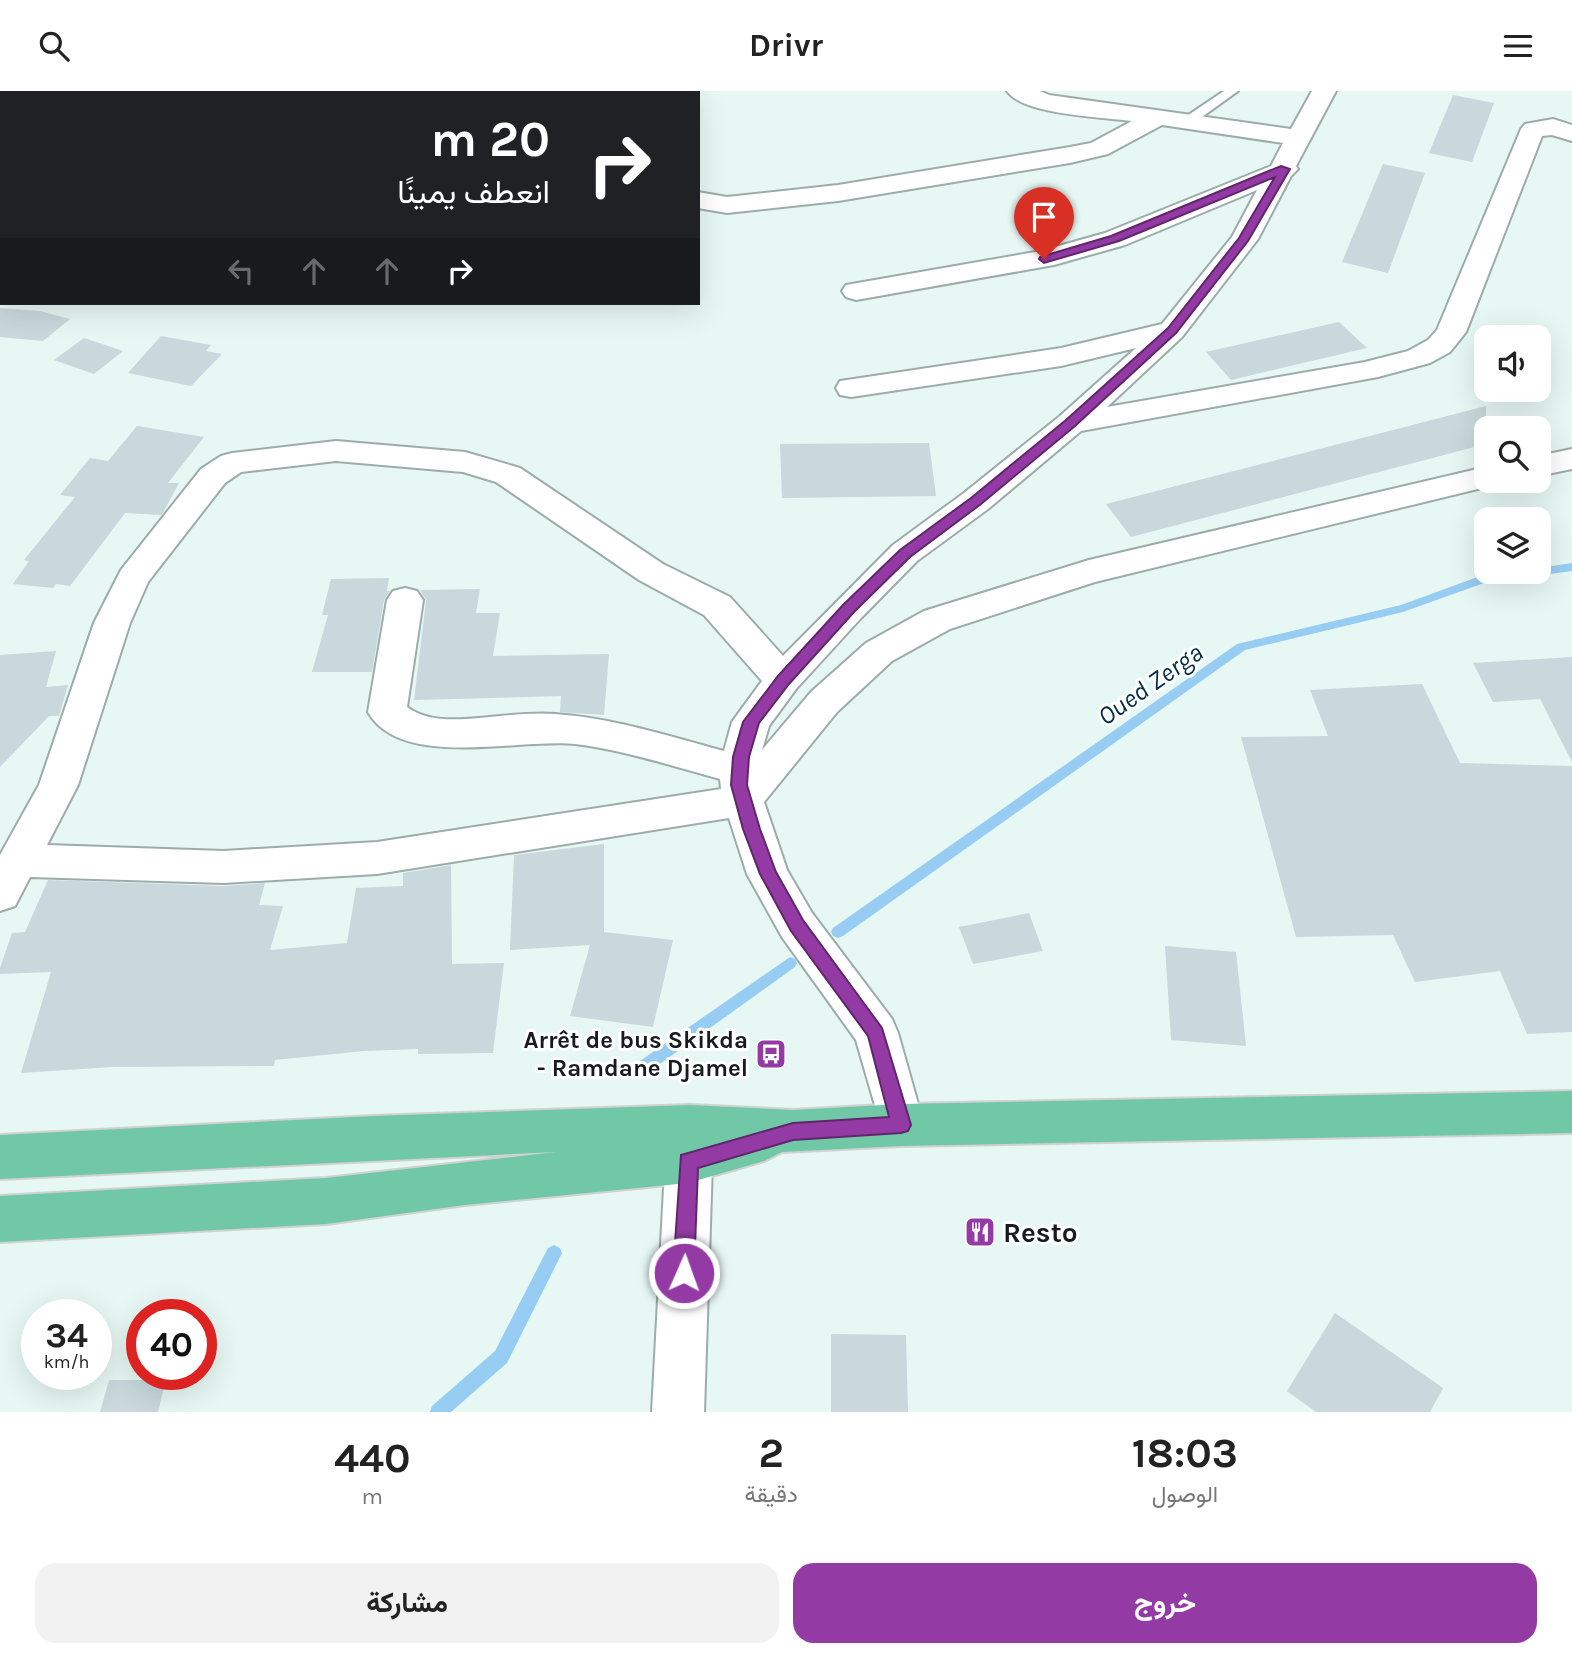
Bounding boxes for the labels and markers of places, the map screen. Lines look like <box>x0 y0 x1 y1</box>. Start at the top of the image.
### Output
pin <box>1014 187 1074 259</box>
place label: Arrêt de bus Skikda - Ramdane Djamel <box>524 1026 748 1082</box>
bus stop icon: Arrêt de bus Skikda - Ramdane Djamel <box>754 1037 788 1071</box>
restaurant icon: Resto <box>963 1215 997 1249</box>
place label: Resto <box>1003 1216 1078 1249</box>

